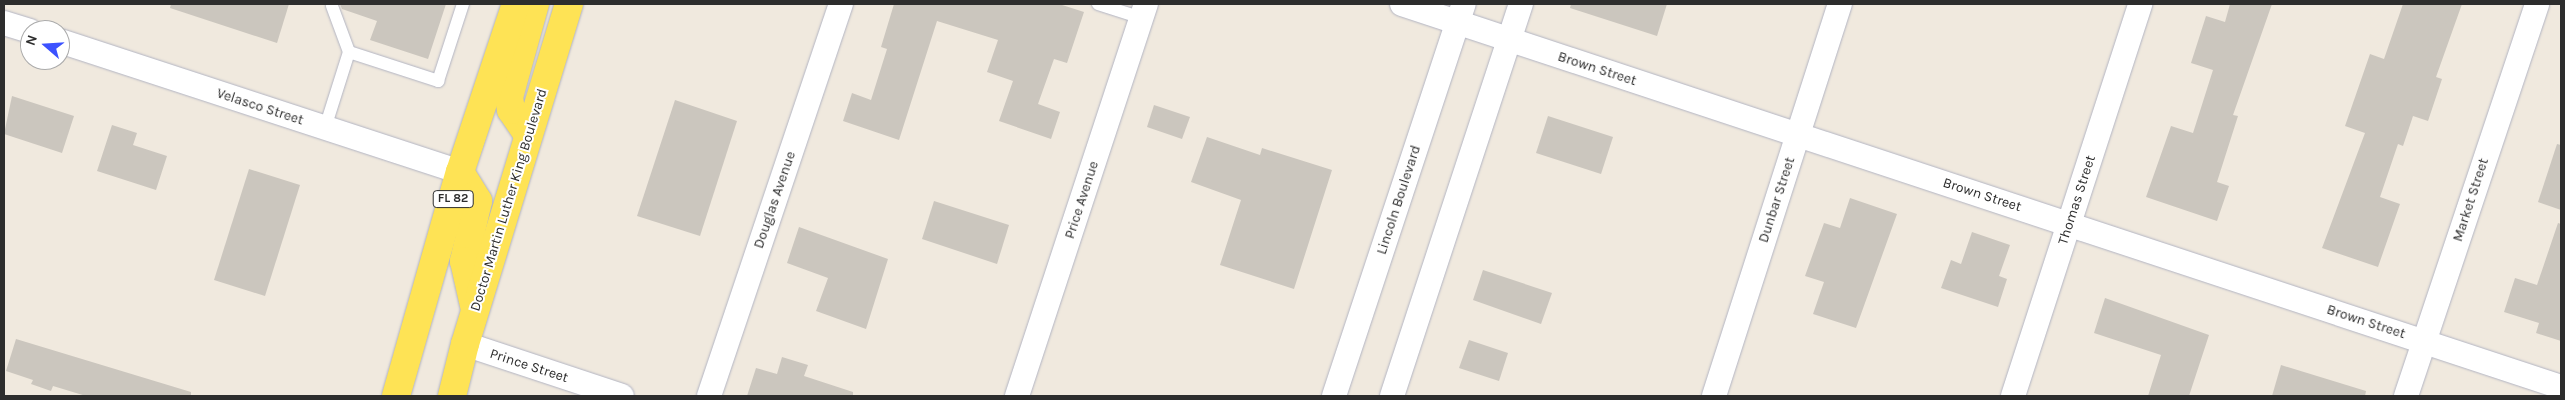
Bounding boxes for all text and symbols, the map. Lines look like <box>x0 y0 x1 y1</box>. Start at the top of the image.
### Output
north arrow <box>20 20 70 70</box>
text: N <box>22 33 41 48</box>
street label: Brown Street <box>1556 48 1638 90</box>
street label: Velasco Street <box>214 85 306 129</box>
street label: Doctor Martin Luther King Boulevard <box>467 87 551 313</box>
street label: Lincoln Boulevard <box>1373 143 1425 257</box>
street label: Douglas Avenue <box>751 149 799 251</box>
street label: Thomas Street <box>2055 153 2099 247</box>
street label: Dunbar Street <box>1755 155 1799 245</box>
street label: Market Street <box>2450 156 2492 244</box>
street label: Price Avenue <box>1062 159 1102 241</box>
street label: Brown Street <box>1941 174 2023 216</box>
road number: FL 82 <box>432 190 474 208</box>
street label: Brown Street <box>2325 301 2407 343</box>
street label: Prince Street <box>488 345 570 387</box>

